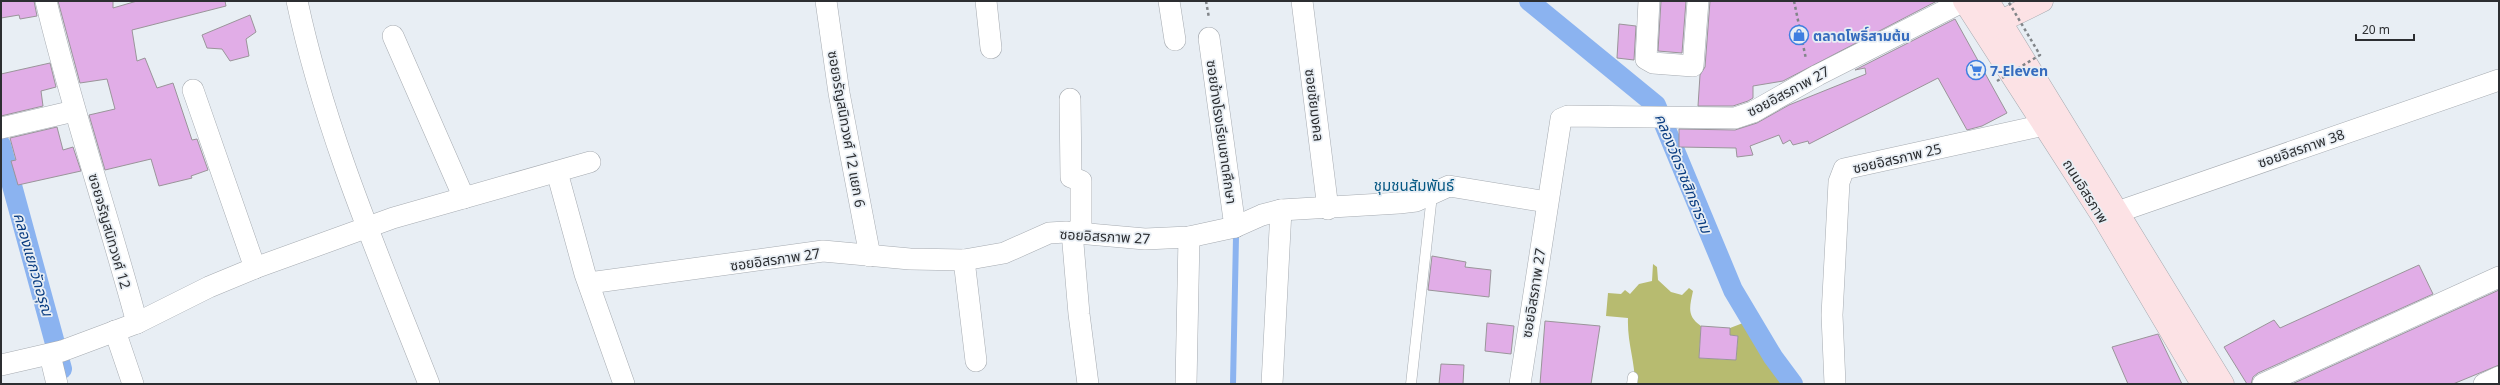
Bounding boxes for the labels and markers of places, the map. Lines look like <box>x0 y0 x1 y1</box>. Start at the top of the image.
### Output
shop icon: ตลาดโพธิ์สามต้น <box>1788 24 1810 46</box>
place label: ตลาดโพธิ์สามต้น <box>1813 26 1910 45</box>
supermarket icon: 7-Eleven <box>1965 59 1987 81</box>
place label: 7-Eleven <box>1990 61 2048 80</box>

